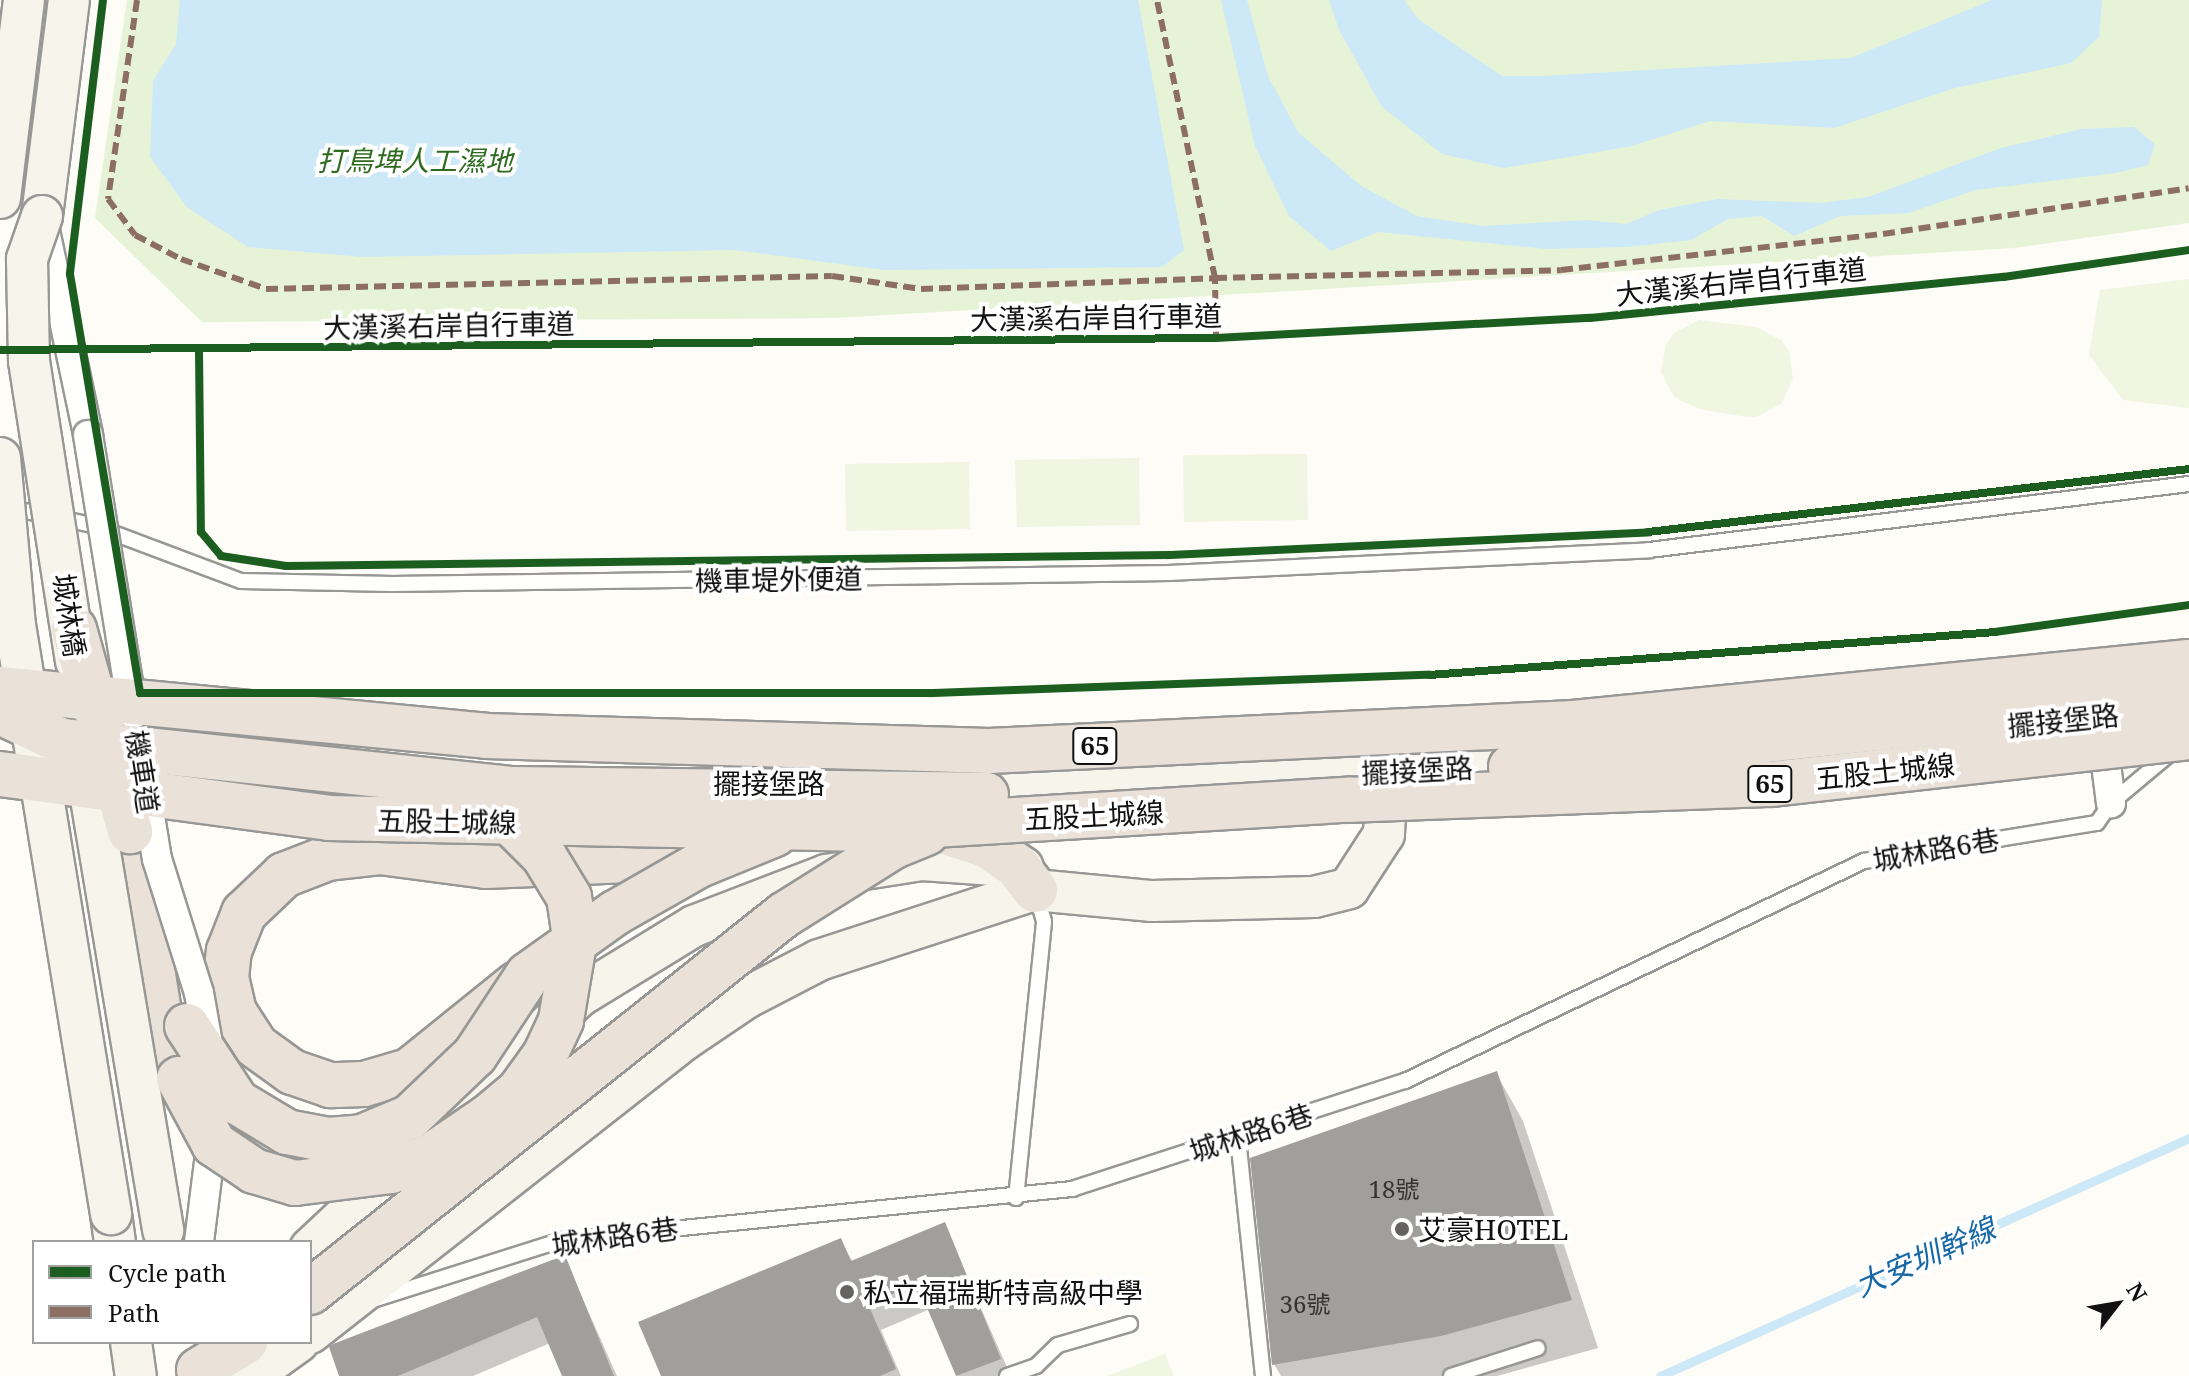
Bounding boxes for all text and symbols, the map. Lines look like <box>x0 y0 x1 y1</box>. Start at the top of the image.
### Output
park label: 打鳥埤人工濕地 <box>317 143 513 177</box>
street label: 大漢溪右岸自行車道 <box>1614 251 1868 311</box>
street label: 大漢溪右岸自行車道 <box>970 298 1222 336</box>
street label: 大漢溪右岸自行車道 <box>323 306 575 344</box>
street label: 機車堤外便道 <box>695 561 863 597</box>
street label: 城林橋 <box>48 571 92 659</box>
street label: 擺接堡路 <box>2006 697 2120 743</box>
road number: 65 <box>1071 724 1119 768</box>
street label: 機車道 <box>120 728 166 816</box>
street label: 五股土城線 <box>1814 747 1956 795</box>
street label: 擺接堡路 <box>1360 750 1474 790</box>
road number: 65 <box>1746 762 1794 806</box>
street label: 擺接堡路 <box>713 766 825 800</box>
street label: 五股土城線 <box>1023 795 1165 835</box>
street label: 五股土城線 <box>377 803 517 839</box>
street label: 城林路6巷 <box>1870 821 2002 877</box>
street label: 城林路6巷 <box>1185 1096 1317 1168</box>
house number: 18號 <box>1369 1175 1419 1203</box>
street label: 城林路6巷 <box>549 1210 681 1262</box>
water label: 大安圳幹線 <box>1849 1210 2001 1304</box>
place label: 艾豪HOTEL <box>1418 1212 1568 1246</box>
marker: 艾豪HOTEL <box>1393 1220 1411 1238</box>
legend <box>32 1240 312 1344</box>
text: Cycle path <box>108 1256 227 1289</box>
north arrow <box>2077 1264 2157 1344</box>
place label: 私立福瑞斯特高級中學 <box>863 1275 1143 1309</box>
text: N <box>2120 1276 2155 1307</box>
marker: 私立福瑞斯特高級中學 <box>838 1283 856 1301</box>
house number: 36號 <box>1280 1290 1330 1318</box>
text: Path <box>108 1296 160 1329</box>

